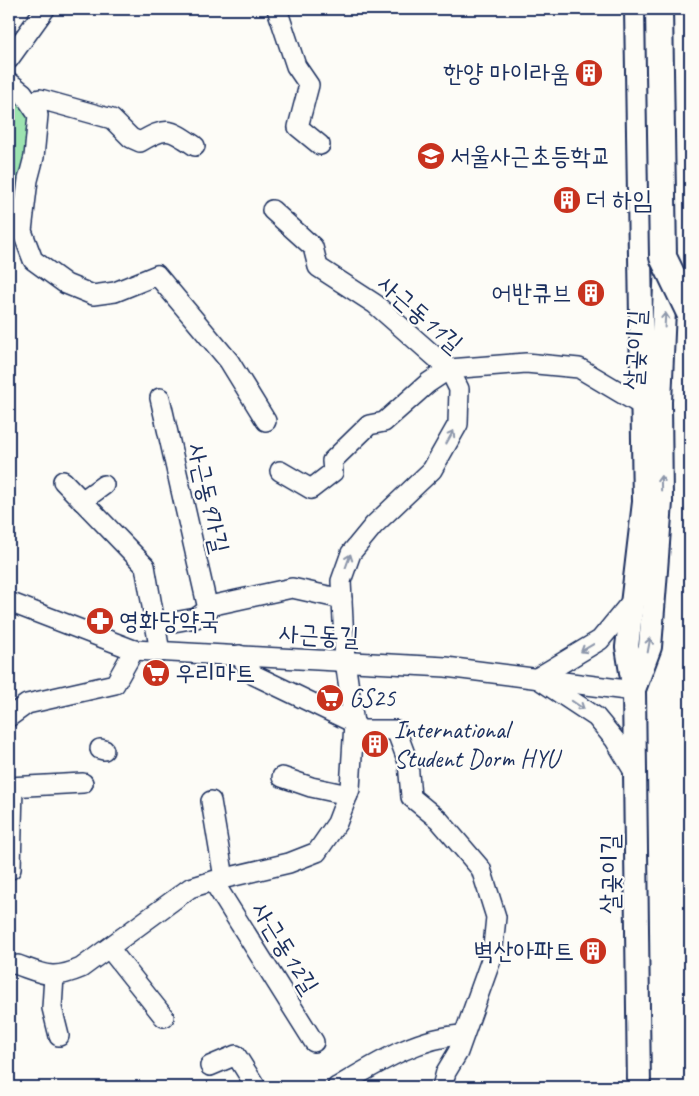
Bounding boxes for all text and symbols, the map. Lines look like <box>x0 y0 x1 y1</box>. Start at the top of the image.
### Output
place label: 한양 마이라움 <box>443 57 570 89</box>
building icon: 한양 마이라움 <box>574 58 604 88</box>
place label: 서울사근초등학교 <box>450 140 611 172</box>
school or university icon: 서울사근초등학교 <box>416 141 446 171</box>
place label: 더 하임 <box>586 184 652 216</box>
building icon: 더 하임 <box>552 185 582 215</box>
street label: 사근동11길 <box>371 268 469 360</box>
place label: 어반큐브 <box>492 277 572 309</box>
building icon: 어반큐브 <box>576 278 606 308</box>
street label: 살곶이길 <box>617 309 653 391</box>
one-way arrow <box>660 313 669 329</box>
one-way arrow <box>446 431 456 445</box>
street label: 사근동9가길 <box>180 440 236 556</box>
one-way arrow <box>656 475 666 491</box>
one-way arrow <box>344 554 353 569</box>
place label: 영화당약국 <box>119 605 220 637</box>
pharmacy icon: 영화당약국 <box>85 606 115 636</box>
street label: 사근동길 <box>278 617 360 653</box>
one-way arrow <box>645 637 655 653</box>
one-way arrow <box>580 644 594 654</box>
place label: 우리마트 <box>175 657 255 689</box>
supermarket icon: 우리마트 <box>141 658 171 688</box>
place label: GS25 <box>349 682 397 714</box>
supermarket icon: GS25 <box>315 683 345 713</box>
one-way arrow <box>570 701 584 711</box>
place label: International Student Dorm HYU <box>394 714 563 775</box>
building icon: International Student Dorm HYU <box>360 729 390 759</box>
street label: 살곶이길 <box>594 834 626 914</box>
street label: 사근동12길 <box>244 896 326 1000</box>
place label: 벽산아파트 <box>473 935 574 967</box>
building icon: 벽산아파트 <box>578 936 608 966</box>

